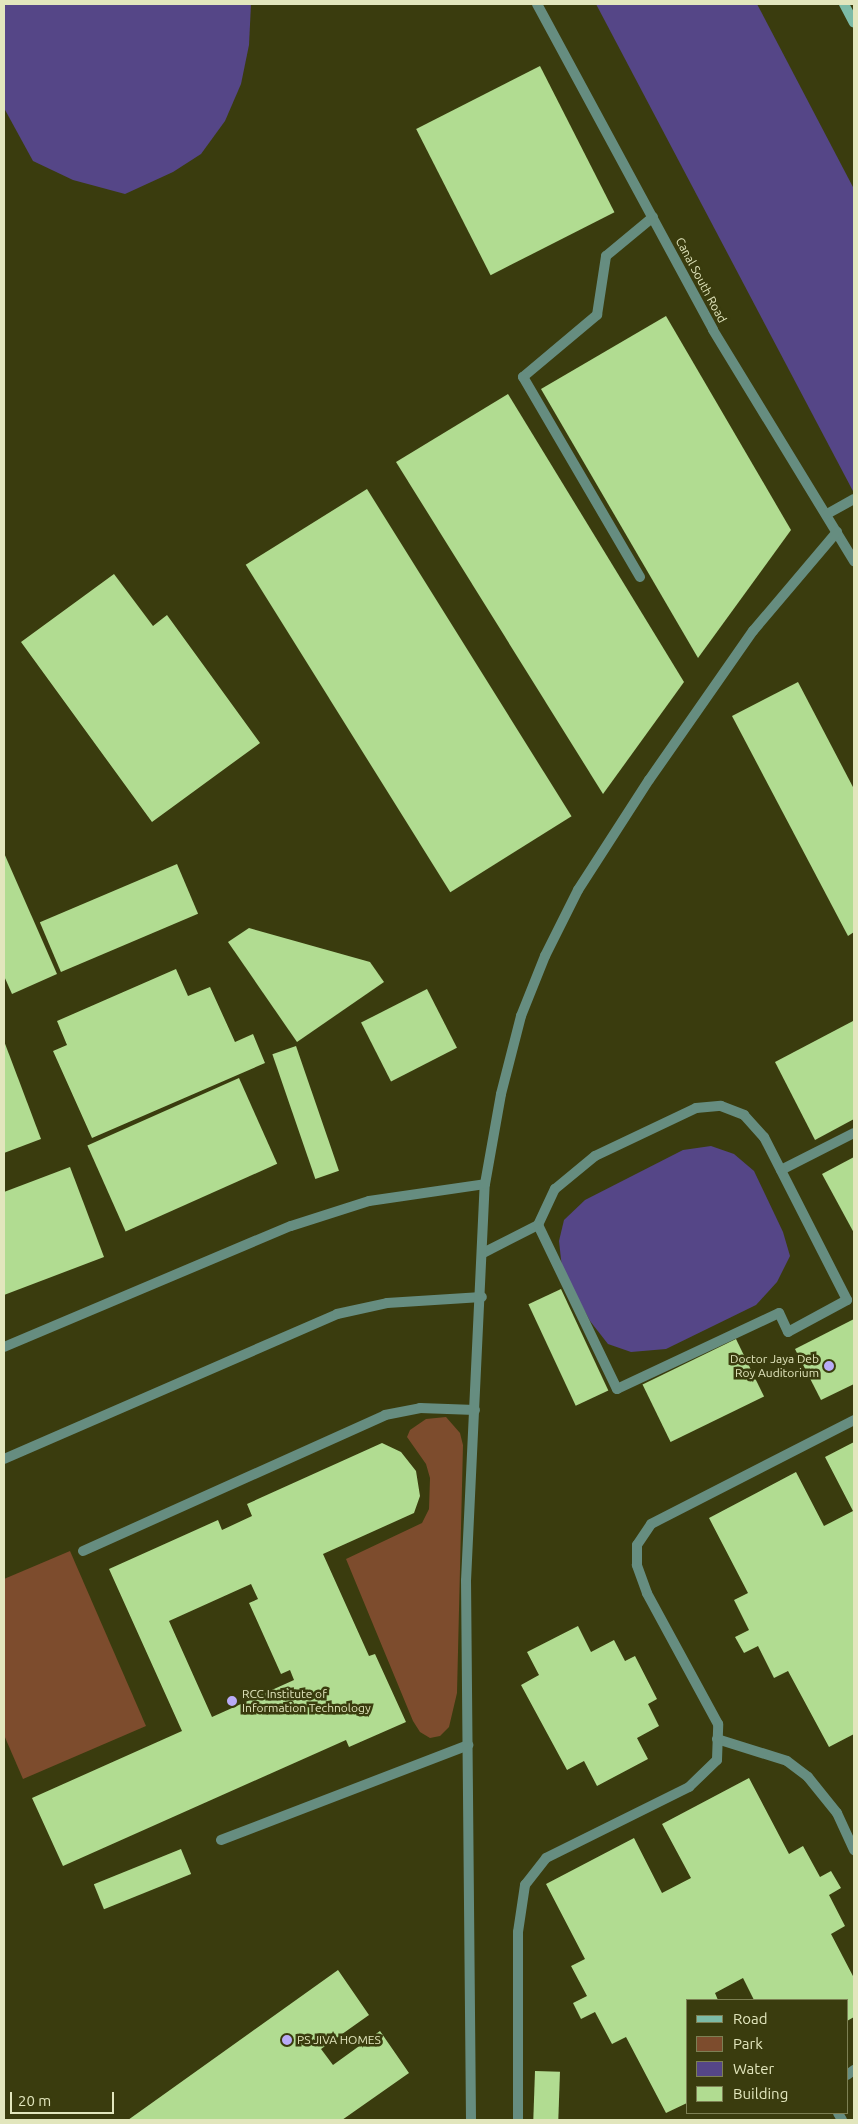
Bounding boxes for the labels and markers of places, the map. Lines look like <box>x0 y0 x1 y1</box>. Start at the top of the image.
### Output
place label: Doctor Jaya Deb Roy Auditorium <box>730 1352 819 1380</box>
marker: Doctor Jaya Deb Roy Auditorium <box>823 1360 835 1372</box>
place label: RCC Institute of Information Technology <box>242 1687 371 1715</box>
marker: RCC Institute of Information Technology <box>226 1695 238 1707</box>
place label: PS JIVA HOMES <box>297 2033 381 2047</box>
marker: PS JIVA HOMES <box>281 2034 293 2046</box>

